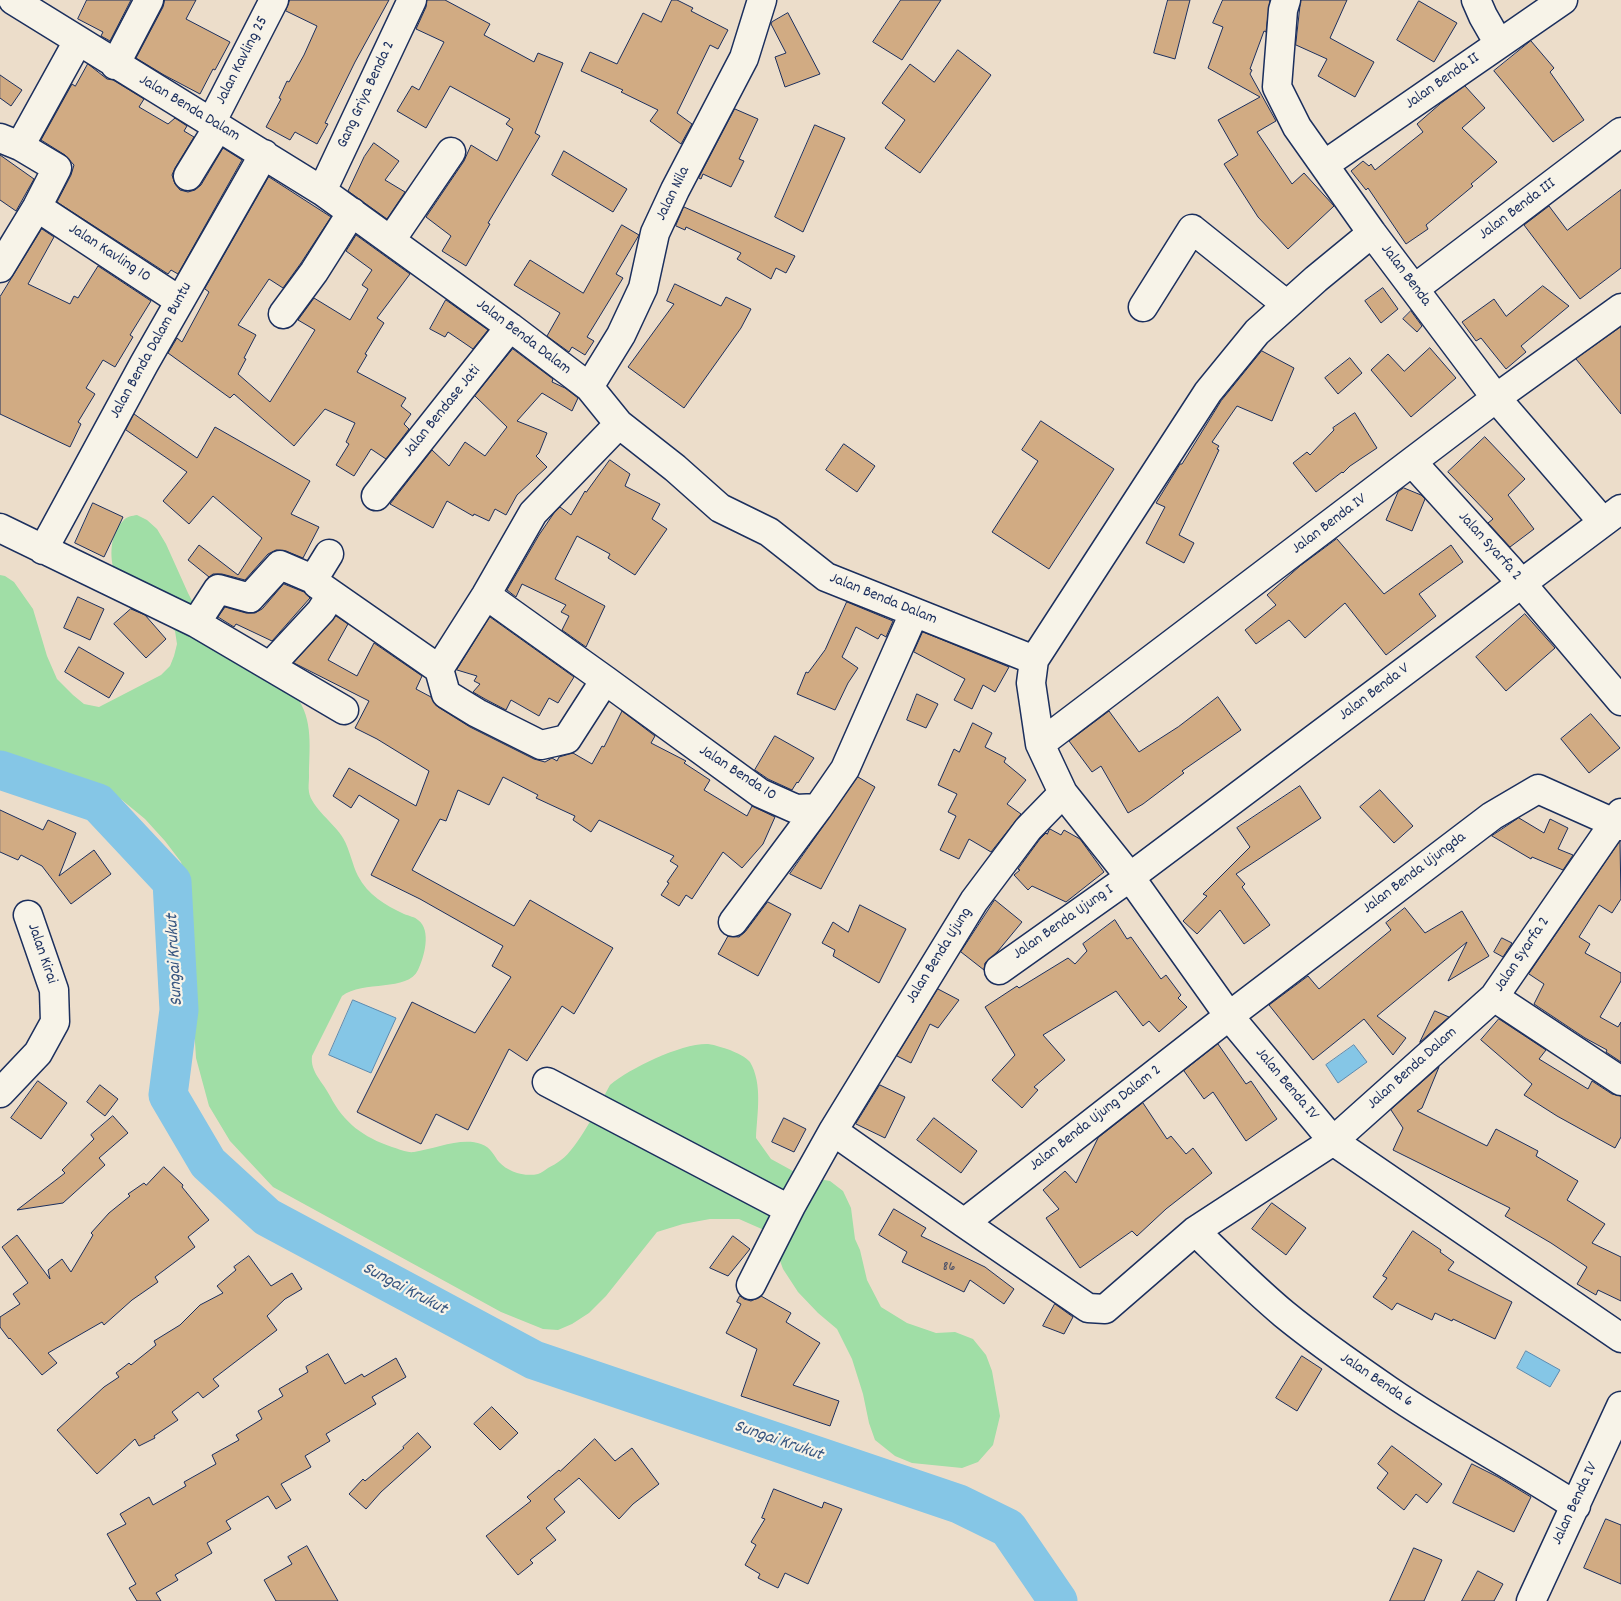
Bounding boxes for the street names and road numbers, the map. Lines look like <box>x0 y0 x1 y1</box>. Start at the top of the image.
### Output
street label: Jalan Kavling 25 <box>213 14 273 108</box>
street label: Gang Griya Benda 2 <box>334 38 400 152</box>
street label: Jalan Benda II <box>1402 49 1484 115</box>
street label: Jalan Benda Dalam <box>135 71 243 147</box>
street label: Jalan Nila <box>653 164 695 224</box>
street label: Jalan Benda III <box>1476 175 1560 245</box>
street label: Jalan Kavling 10 <box>64 220 154 288</box>
street label: Jalan Benda <box>1375 241 1435 311</box>
street label: Jalan Benda Dalam Buntu <box>107 280 197 422</box>
street label: Jalan Benda Dalam <box>472 296 574 380</box>
street label: Jalan Bendase Jati <box>400 362 486 462</box>
street label: Jalan Benda IV <box>1289 491 1371 559</box>
street label: Jalan Syarfa 2 <box>1453 508 1525 586</box>
street label: Jalan Benda Dalam <box>826 570 940 630</box>
street label: Jalan Benda V <box>1336 660 1414 726</box>
street label: Jalan Benda 10 <box>695 742 779 806</box>
street label: Jalan Benda Ujungda <box>1359 829 1471 919</box>
street label: Jalan Benda Ujung I <box>1010 881 1118 965</box>
street label: Jalan Benda Ujung <box>903 904 977 1008</box>
street label: Jalan Syarfa 2 <box>1491 914 1555 996</box>
street label: Jalan Kirai <box>22 921 60 987</box>
street label: Jalan Benda Dalam <box>1364 1024 1462 1114</box>
street label: Jalan Benda IV <box>1250 1045 1322 1125</box>
street label: Jalan Benda Ujung Dalam 2 <box>1026 1062 1166 1176</box>
street label: Jalan Benda 6 <box>1336 1349 1416 1413</box>
street label: Jalan Benda IV <box>1548 1460 1604 1548</box>

